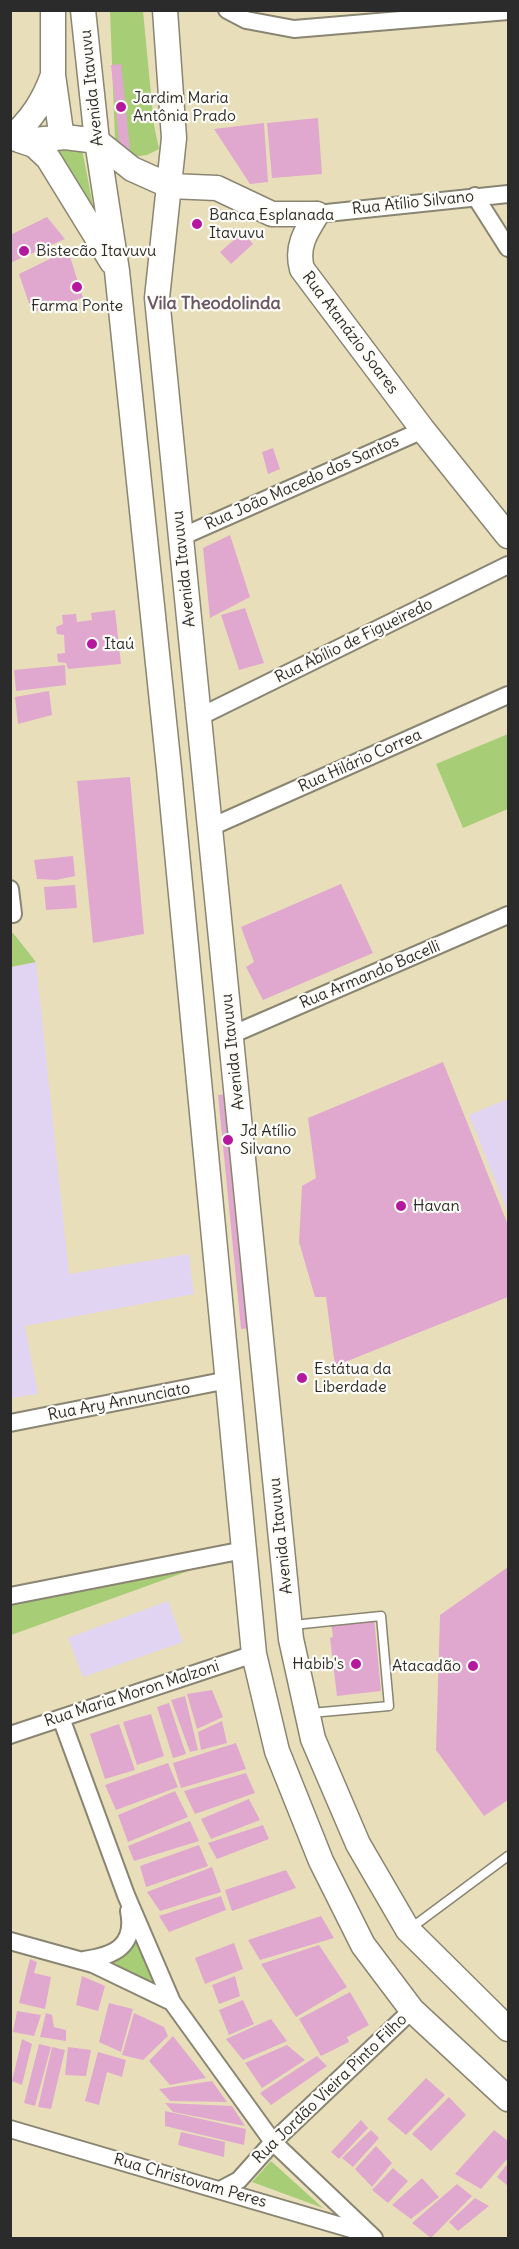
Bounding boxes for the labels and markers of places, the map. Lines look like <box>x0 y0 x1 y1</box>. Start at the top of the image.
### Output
place label: Jardim Maria Antônia Prado <box>133 88 236 126</box>
marker: Jardim Maria Antônia Prado <box>114 100 128 114</box>
place label: Banca Esplanada Itavuvu <box>209 205 334 243</box>
marker: Banca Esplanada Itavuvu <box>190 217 204 231</box>
place label: Bistecão Itavuvu <box>36 241 156 261</box>
marker: Bistecão Itavuvu <box>17 244 31 258</box>
marker: Farma Ponte <box>70 280 84 294</box>
place label: Farma Ponte <box>31 296 123 316</box>
place label: Itaú <box>104 634 134 654</box>
marker: Itaú <box>85 637 99 651</box>
place label: Jd Atílio Silvano <box>240 1121 297 1159</box>
marker: Jd Atílio Silvano <box>221 1133 235 1147</box>
place label: Havan <box>413 1196 460 1216</box>
marker: Havan <box>394 1199 408 1213</box>
place label: Estátua da Liberdade <box>314 1359 391 1397</box>
marker: Estátua da Liberdade <box>295 1371 309 1385</box>
place label: Habib's <box>292 1654 344 1674</box>
place label: Atacadão <box>392 1656 461 1676</box>
marker: Habib's <box>349 1657 363 1671</box>
marker: Atacadão <box>466 1659 480 1673</box>

